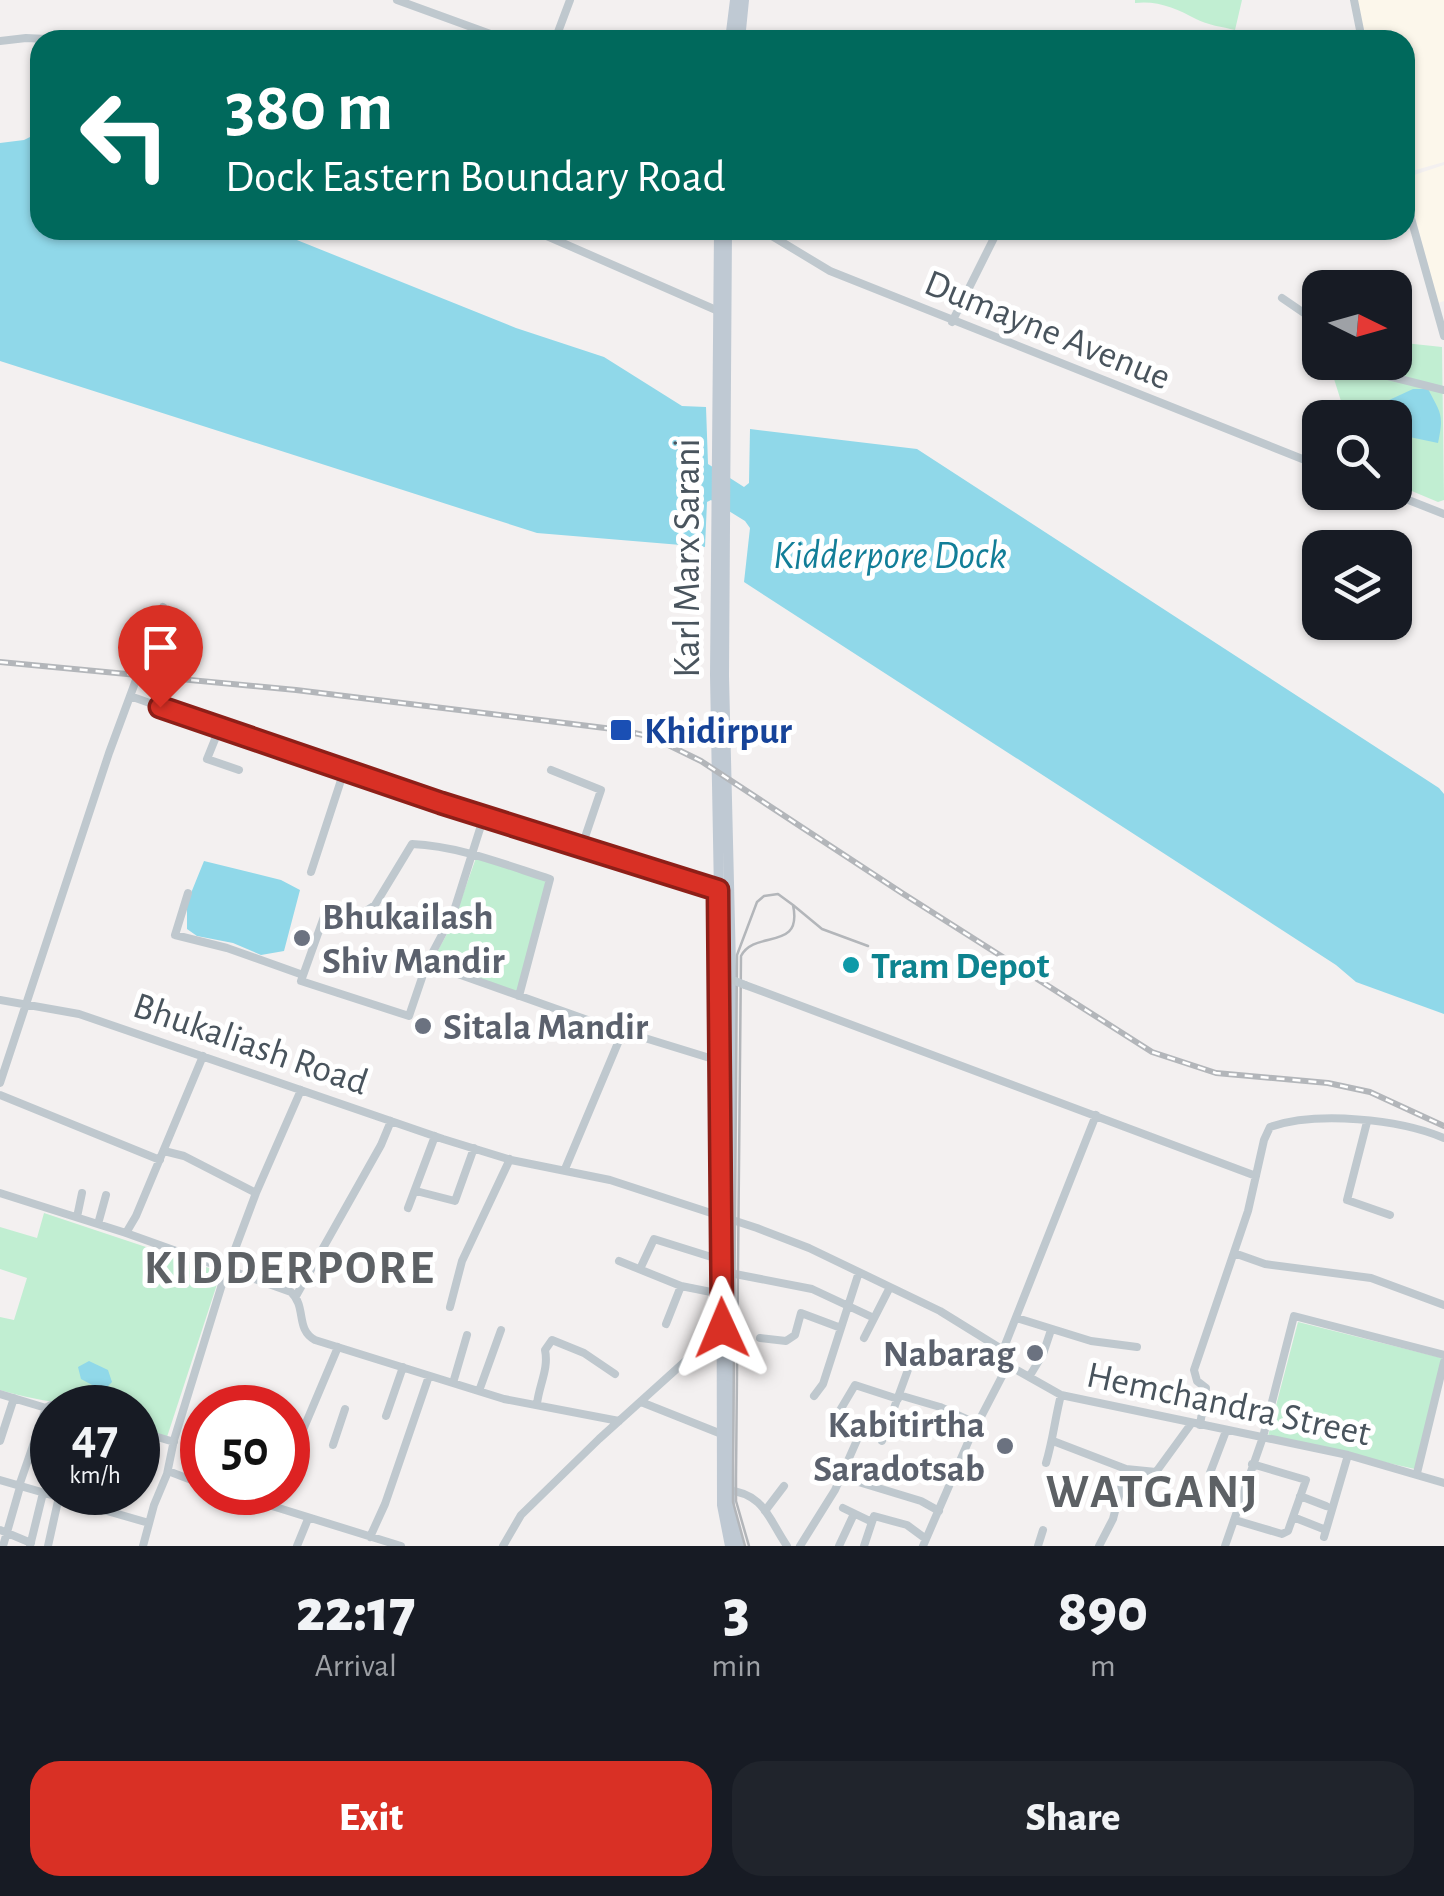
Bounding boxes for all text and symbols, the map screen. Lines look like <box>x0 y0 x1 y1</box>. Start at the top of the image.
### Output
icon: left <box>60 70 190 200</box>
text: 380 m <box>225 73 393 143</box>
text: Dock Eastern Boundary Road <box>225 155 726 200</box>
street label: Dumayne Avenue <box>919 264 1176 397</box>
north arrow <box>1302 270 1412 380</box>
map controls <box>1302 270 1412 640</box>
button: search <box>1302 400 1412 510</box>
street label: Karl Marx Sarani <box>669 438 707 678</box>
button: layers <box>1302 530 1412 640</box>
water label: Kidderpore Dock <box>773 536 1007 576</box>
pin <box>118 605 203 708</box>
icon: arrive <box>133 620 188 675</box>
place label: Khidirpur <box>644 713 793 751</box>
marker: Khidirpur <box>608 717 634 743</box>
place label: Bhukailash Shiv Mandir <box>322 899 505 981</box>
marker: Bhukailash Shiv Mandir <box>291 927 313 949</box>
place label: Tram Depot <box>871 948 1049 986</box>
marker: Tram Depot <box>840 954 862 976</box>
street label: Bhukaliash Road <box>128 987 373 1103</box>
place label: Sitala Mandir <box>443 1009 649 1047</box>
marker: Sitala Mandir <box>412 1015 434 1037</box>
district label: KIDDERPORE <box>144 1245 436 1293</box>
position arrow <box>670 1276 774 1380</box>
place label: Nabarag <box>883 1336 1016 1374</box>
marker: Nabarag <box>1024 1342 1046 1364</box>
street label: Hemchandra Street <box>1083 1356 1374 1454</box>
speed limit sign: 50 <box>180 1385 310 1515</box>
place label: Kabitirtha Saradotsab <box>813 1407 985 1489</box>
text: 47 <box>72 1413 118 1463</box>
marker: Kabitirtha Saradotsab <box>994 1435 1016 1457</box>
text: km/h <box>69 1463 121 1488</box>
district label: WATGANJ <box>1046 1469 1260 1517</box>
text: 22:17 <box>296 1582 416 1642</box>
text: 3 <box>723 1582 750 1642</box>
text: 890 <box>1057 1582 1148 1642</box>
text: Arrival <box>315 1650 397 1682</box>
text: min <box>712 1650 761 1682</box>
text: m <box>1090 1650 1116 1682</box>
button: Exit <box>30 1761 712 1876</box>
button: Share <box>732 1761 1414 1876</box>

